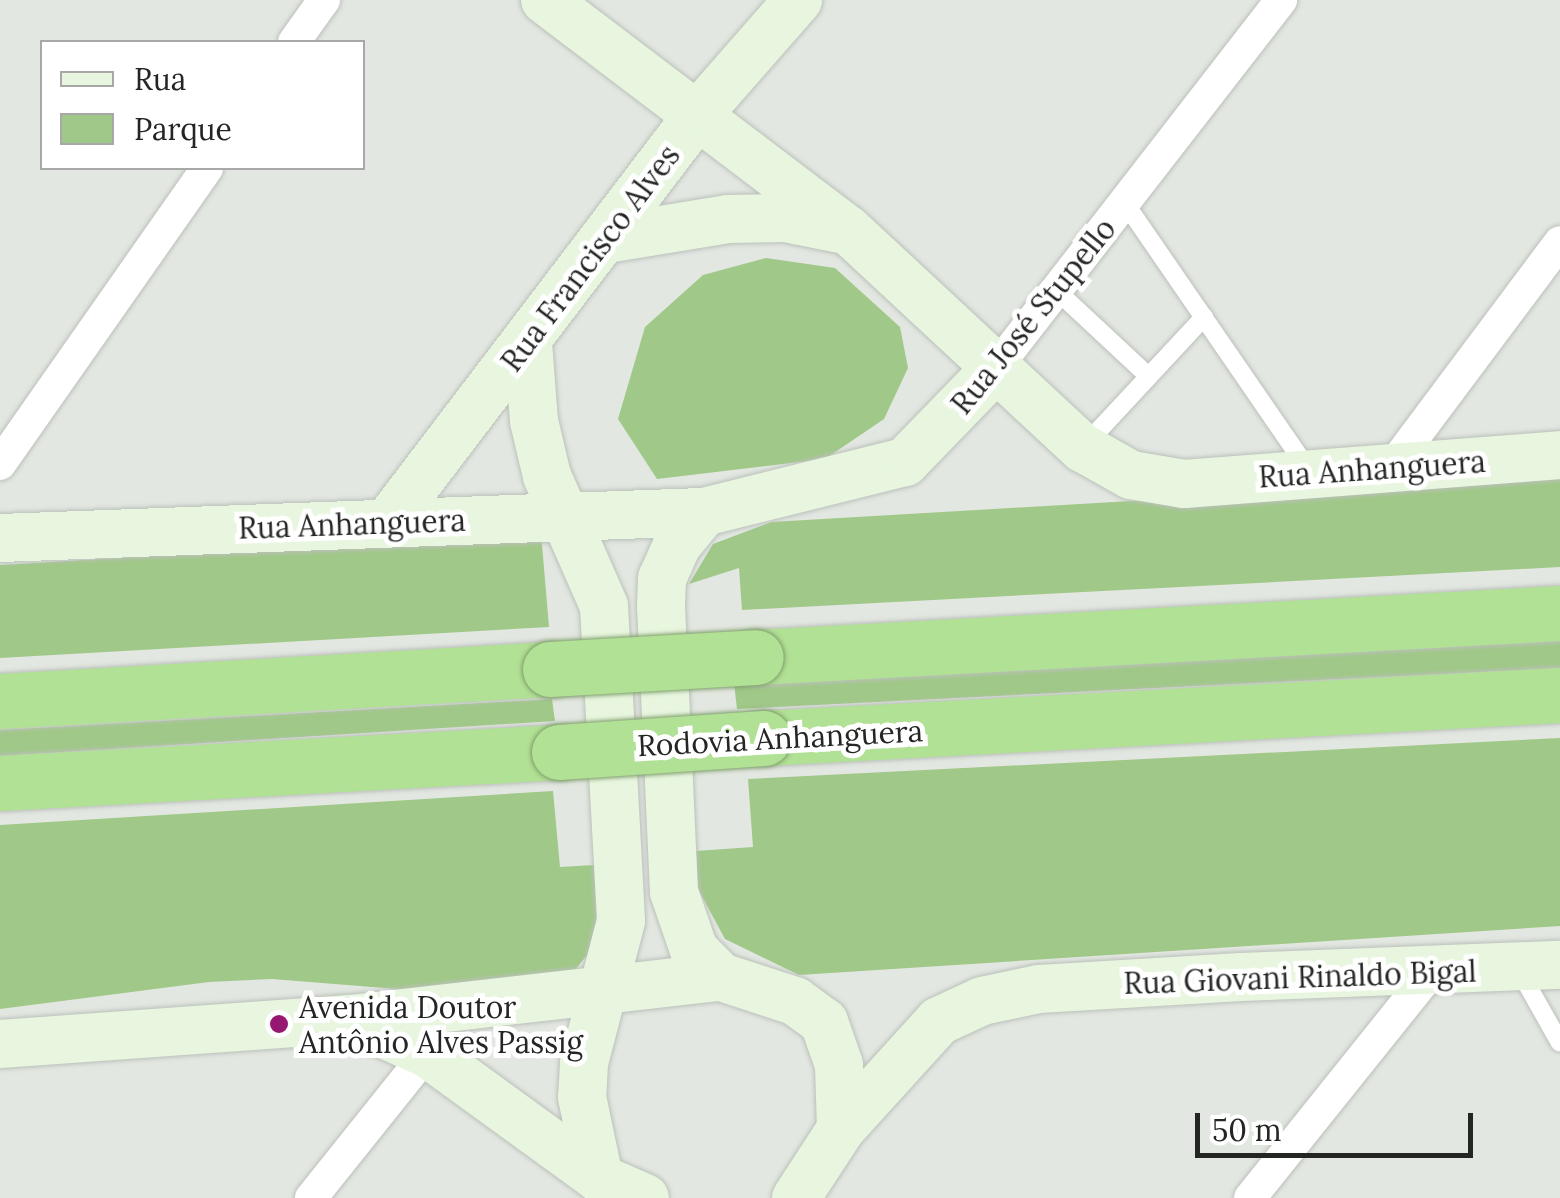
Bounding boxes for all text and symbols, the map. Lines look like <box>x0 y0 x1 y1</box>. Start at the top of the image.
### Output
legend <box>40 40 365 170</box>
text: Rua <box>134 60 186 98</box>
text: Parque <box>134 110 232 148</box>
street label: Rua Francisco Alves <box>493 138 687 378</box>
street label: Rua José Stupello <box>943 211 1123 421</box>
street label: Rua Anhanguera <box>1257 443 1487 495</box>
street label: Rua Anhanguera <box>238 502 466 546</box>
street label: Rodovia Anhanguera <box>636 713 924 763</box>
street label: Rua Giovani Rinaldo Bigal <box>1123 953 1477 1001</box>
place label: Avenida Doutor Antônio Alves Passig <box>299 989 583 1060</box>
marker: Avenida Doutor Antônio Alves Passig <box>268 1013 290 1035</box>
scale bar <box>1200 1093 1478 1155</box>
text: 50 m <box>1212 1111 1282 1149</box>

